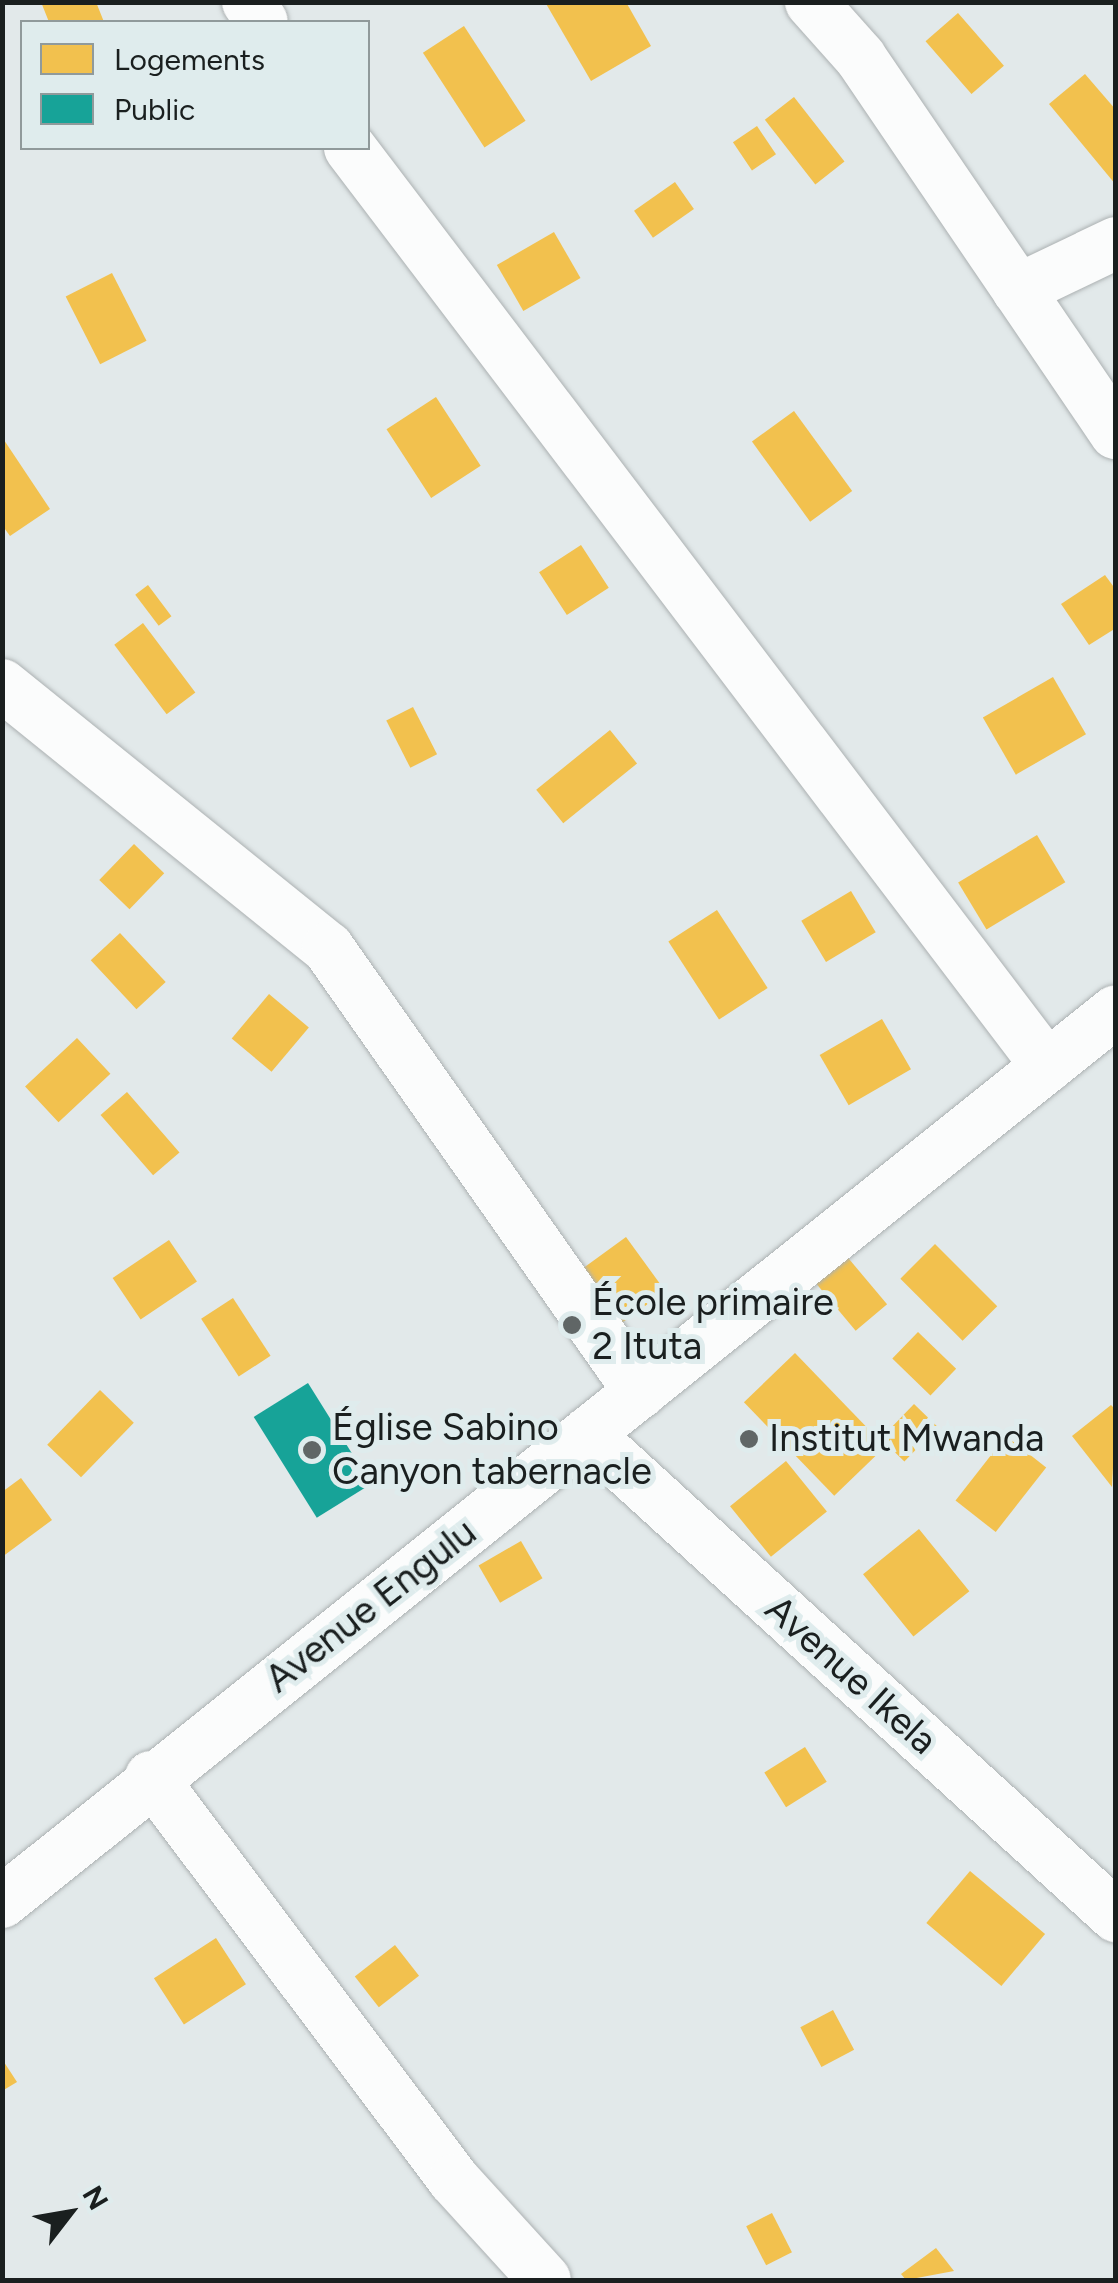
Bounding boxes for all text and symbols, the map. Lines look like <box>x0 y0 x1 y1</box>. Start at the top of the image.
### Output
legend <box>20 20 370 150</box>
text: Logements <box>114 41 265 78</box>
text: Public <box>114 91 195 128</box>
place label: École primaire 2 Ituta <box>592 1280 834 1370</box>
marker: École primaire 2 Ituta <box>561 1314 583 1336</box>
place label: Église Sabino Canyon tabernacle <box>332 1405 652 1495</box>
place label: Institut Mwanda <box>769 1416 1044 1462</box>
marker: Institut Mwanda <box>738 1428 760 1450</box>
marker: Église Sabino Canyon tabernacle <box>301 1439 323 1461</box>
street label: Avenue Engulu <box>257 1510 485 1702</box>
street label: Avenue Ikela <box>756 1586 946 1764</box>
north arrow <box>20 2163 120 2263</box>
text: N <box>76 2180 116 2216</box>

